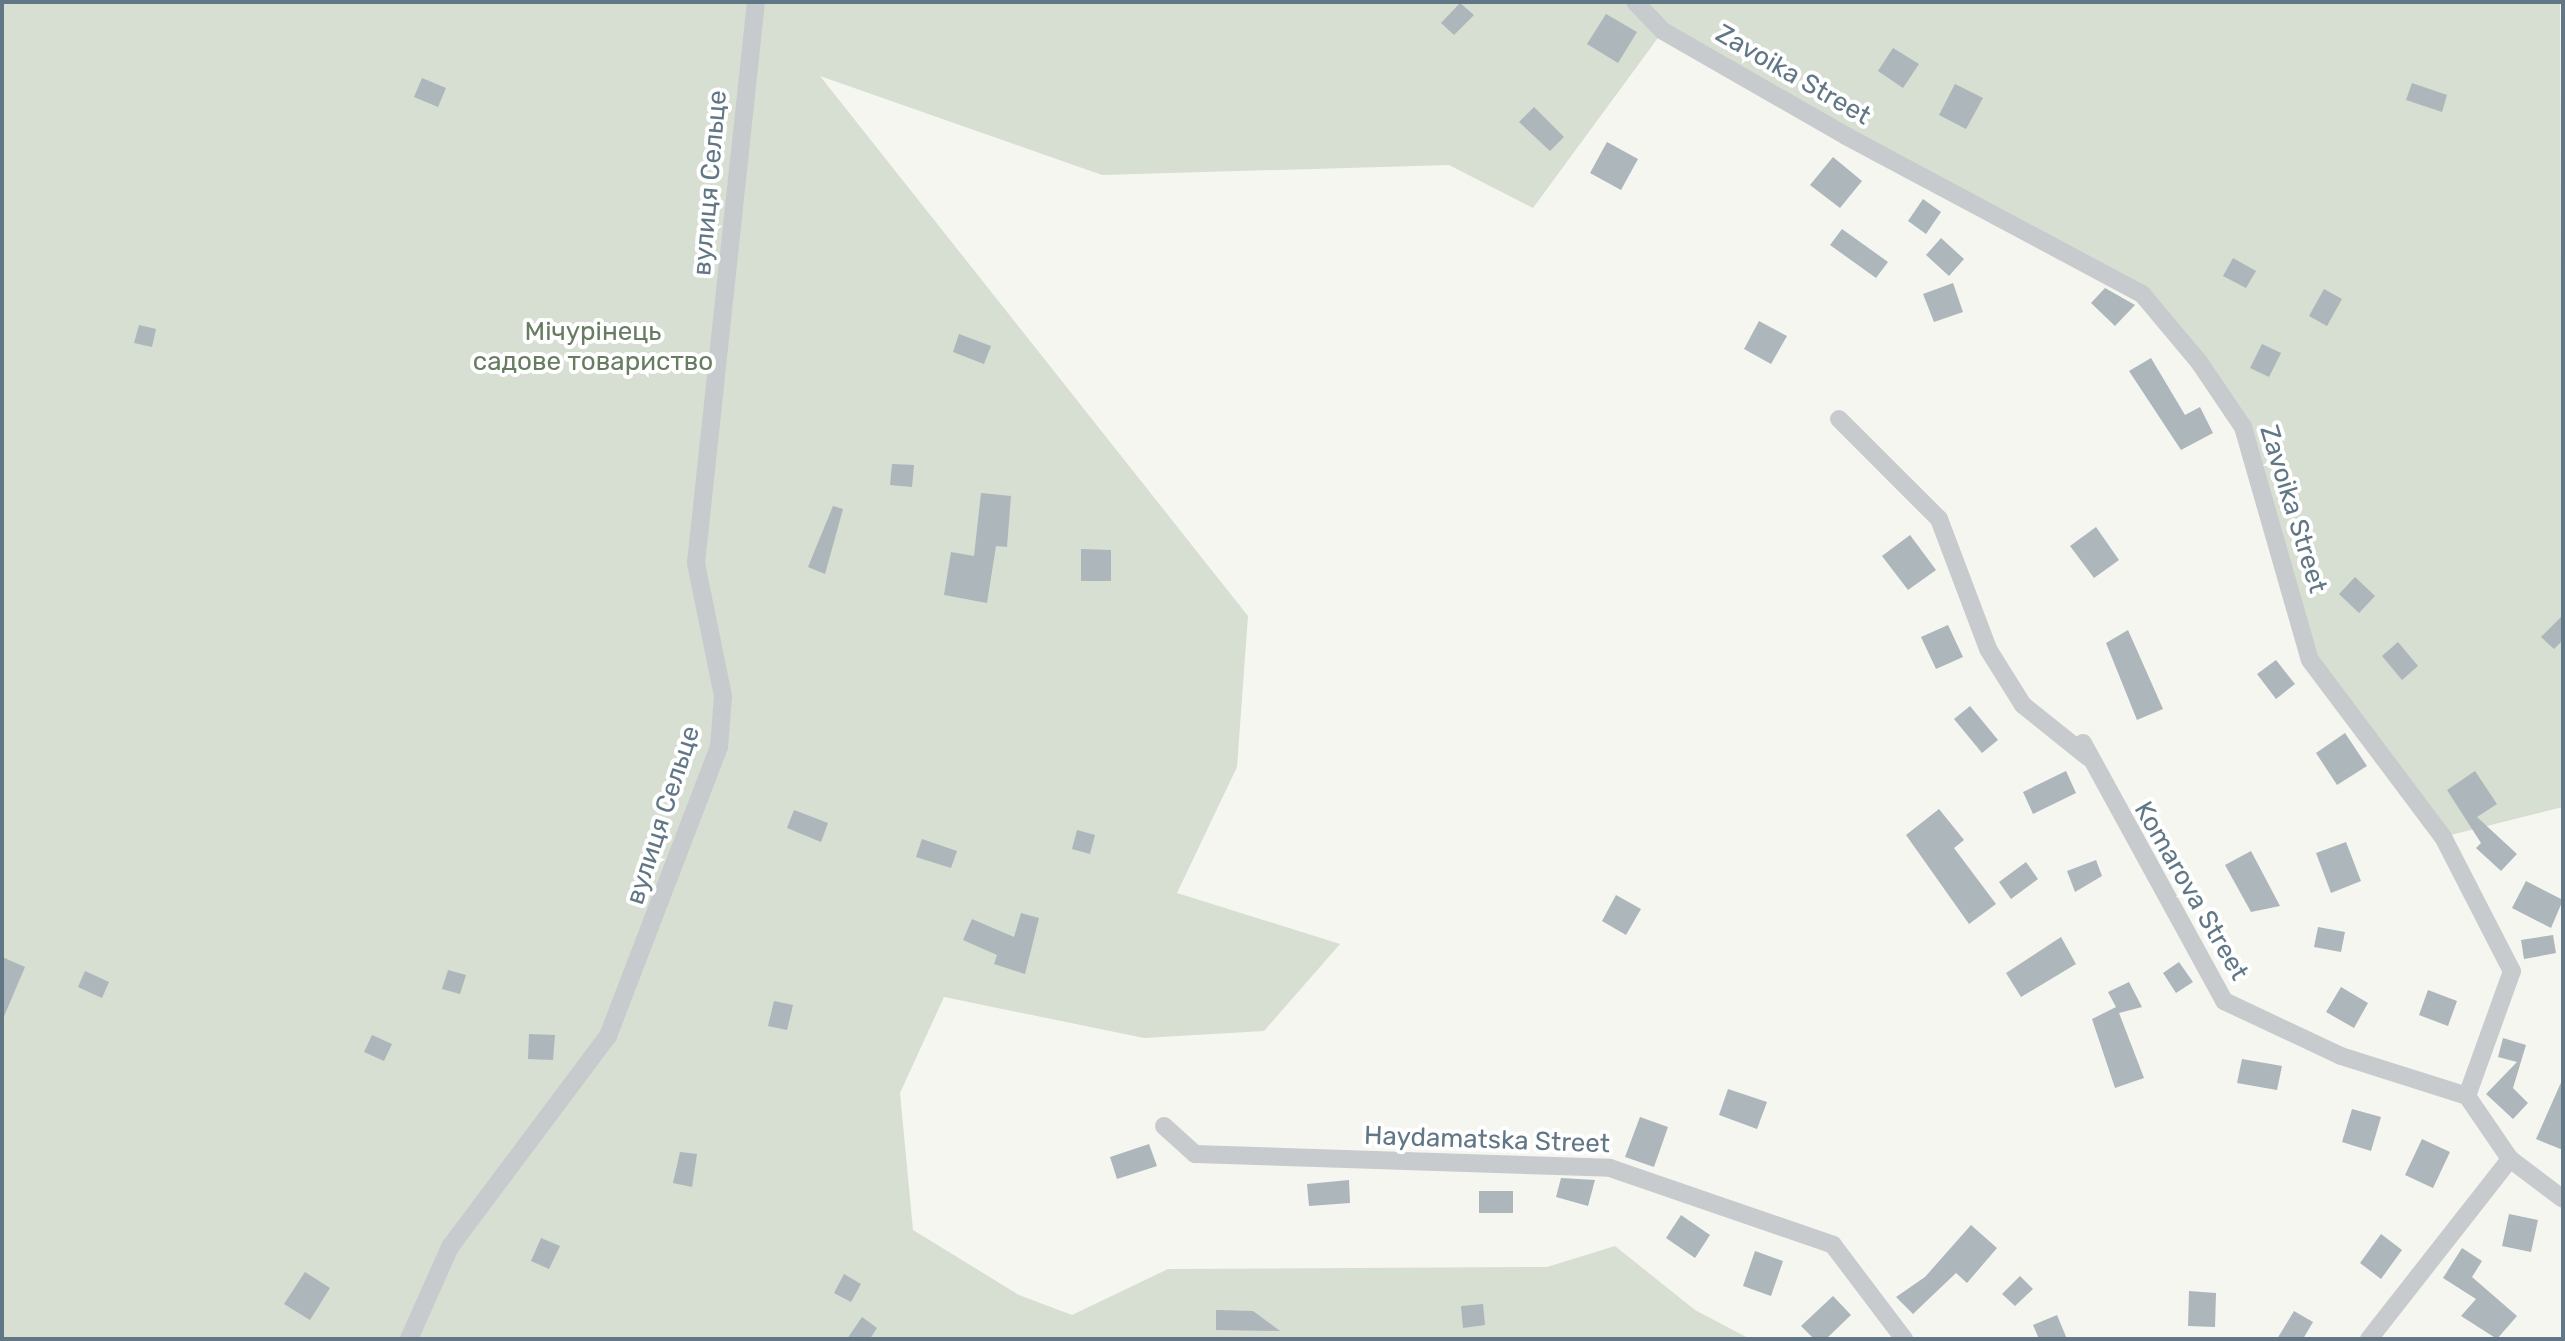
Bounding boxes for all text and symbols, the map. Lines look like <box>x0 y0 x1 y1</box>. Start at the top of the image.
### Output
street label: Zavoika Street <box>1710 18 1876 132</box>
street label: вулиця Сельце <box>686 89 734 277</box>
park label: Мічурінець садове товариство <box>473 316 713 378</box>
street label: Zavoika Street <box>2253 421 2333 597</box>
street label: вулиця Сельце <box>619 722 707 908</box>
street label: Komarova Street <box>2127 796 2255 986</box>
street label: Haydamatska Street <box>1363 1120 1611 1160</box>

